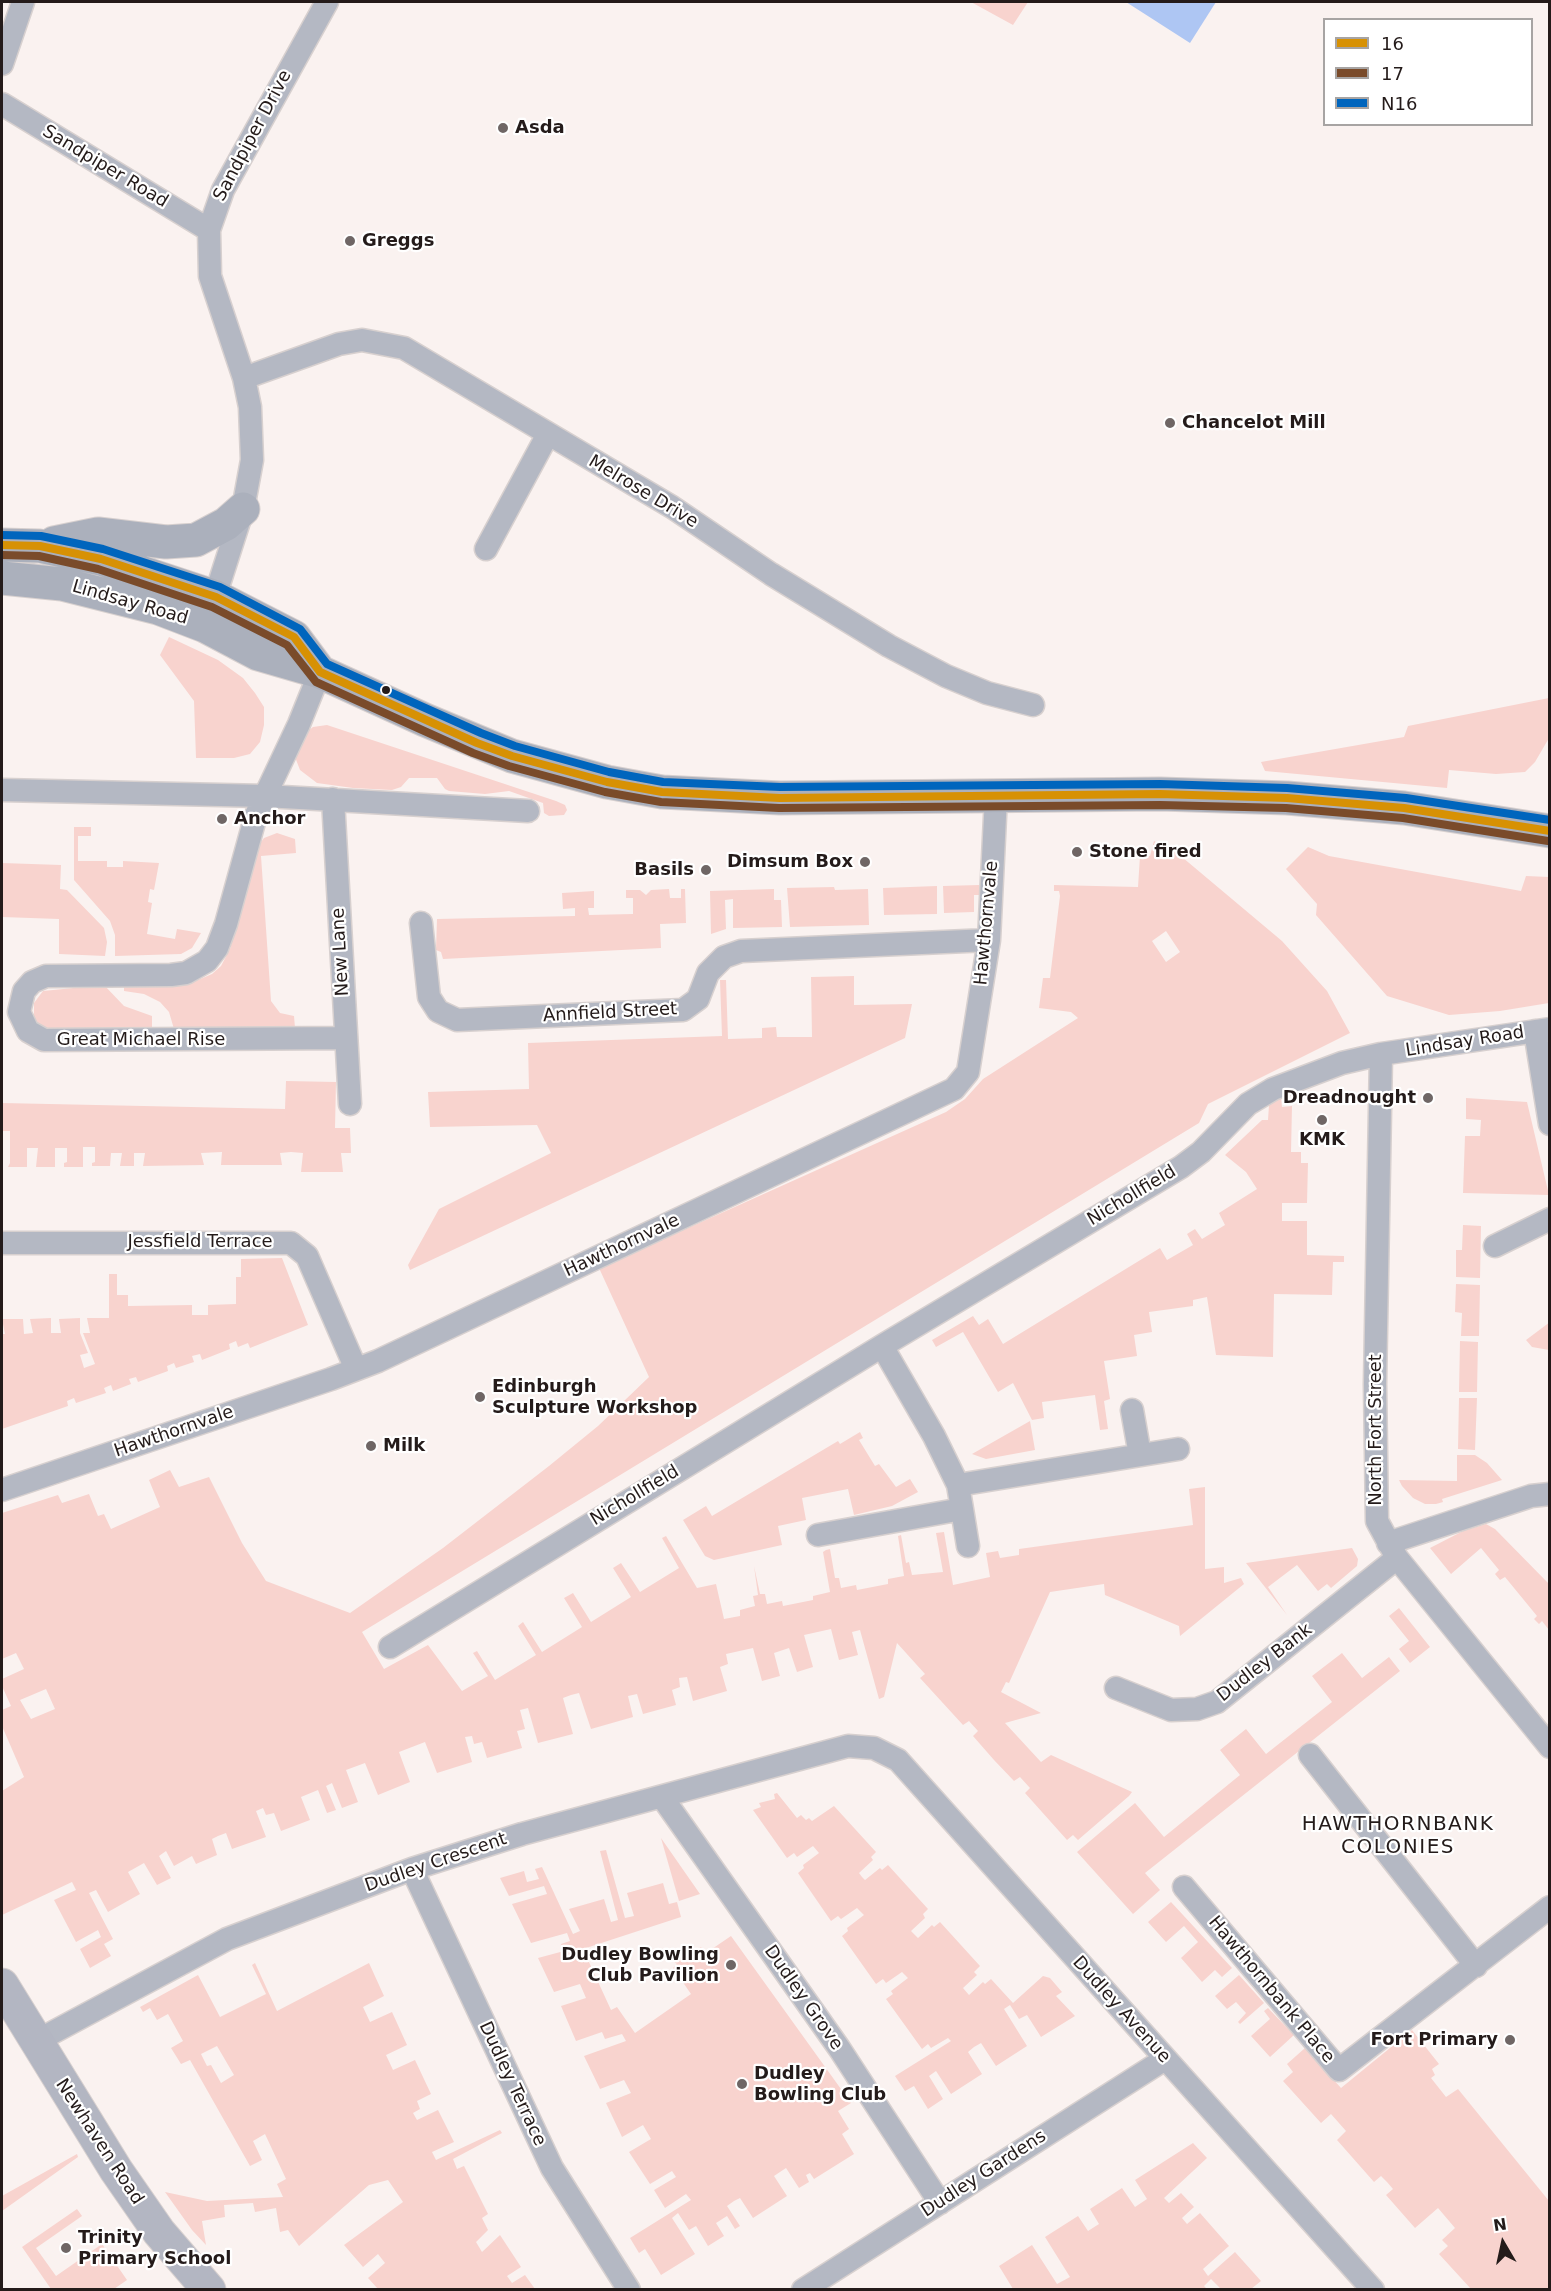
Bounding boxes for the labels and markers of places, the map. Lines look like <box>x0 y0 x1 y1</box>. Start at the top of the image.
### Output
place label: Asda <box>515 117 565 139</box>
marker: Asda <box>496 121 510 135</box>
place label: Greggs <box>362 230 434 252</box>
marker: Greggs <box>343 234 357 248</box>
place label: Chancelot Mill <box>1182 412 1326 434</box>
marker: Chancelot Mill <box>1163 416 1177 430</box>
unlabelled marker <box>380 684 392 696</box>
place label: Anchor <box>234 808 305 830</box>
marker: Anchor <box>215 812 229 826</box>
place label: Stone fired <box>1089 841 1202 863</box>
marker: Stone fired <box>1070 845 1084 859</box>
place label: Dimsum Box <box>727 851 853 873</box>
marker: Dimsum Box <box>858 855 872 869</box>
place label: Basils <box>634 859 694 881</box>
marker: Basils <box>699 863 713 877</box>
place label: Dreadnought <box>1283 1087 1416 1109</box>
marker: Dreadnought <box>1421 1091 1435 1105</box>
marker: KMK <box>1315 1113 1329 1127</box>
place label: KMK <box>1299 1129 1345 1151</box>
place label: Edinburgh Sculpture Workshop <box>492 1376 697 1418</box>
marker: Edinburgh Sculpture Workshop <box>473 1390 487 1404</box>
place label: Milk <box>383 1435 425 1457</box>
marker: Milk <box>364 1439 378 1453</box>
place label: Dudley Bowling Club Pavilion <box>561 1944 719 1986</box>
marker: Dudley Bowling Club Pavilion <box>724 1958 738 1972</box>
place label: Fort Primary <box>1371 2029 1498 2051</box>
marker: Fort Primary <box>1503 2033 1517 2047</box>
place label: Dudley Bowling Club <box>754 2063 886 2106</box>
marker: Dudley Bowling Club <box>735 2077 749 2091</box>
place label: Trinity Primary School <box>78 2227 231 2270</box>
marker: Trinity Primary School <box>59 2241 73 2255</box>

